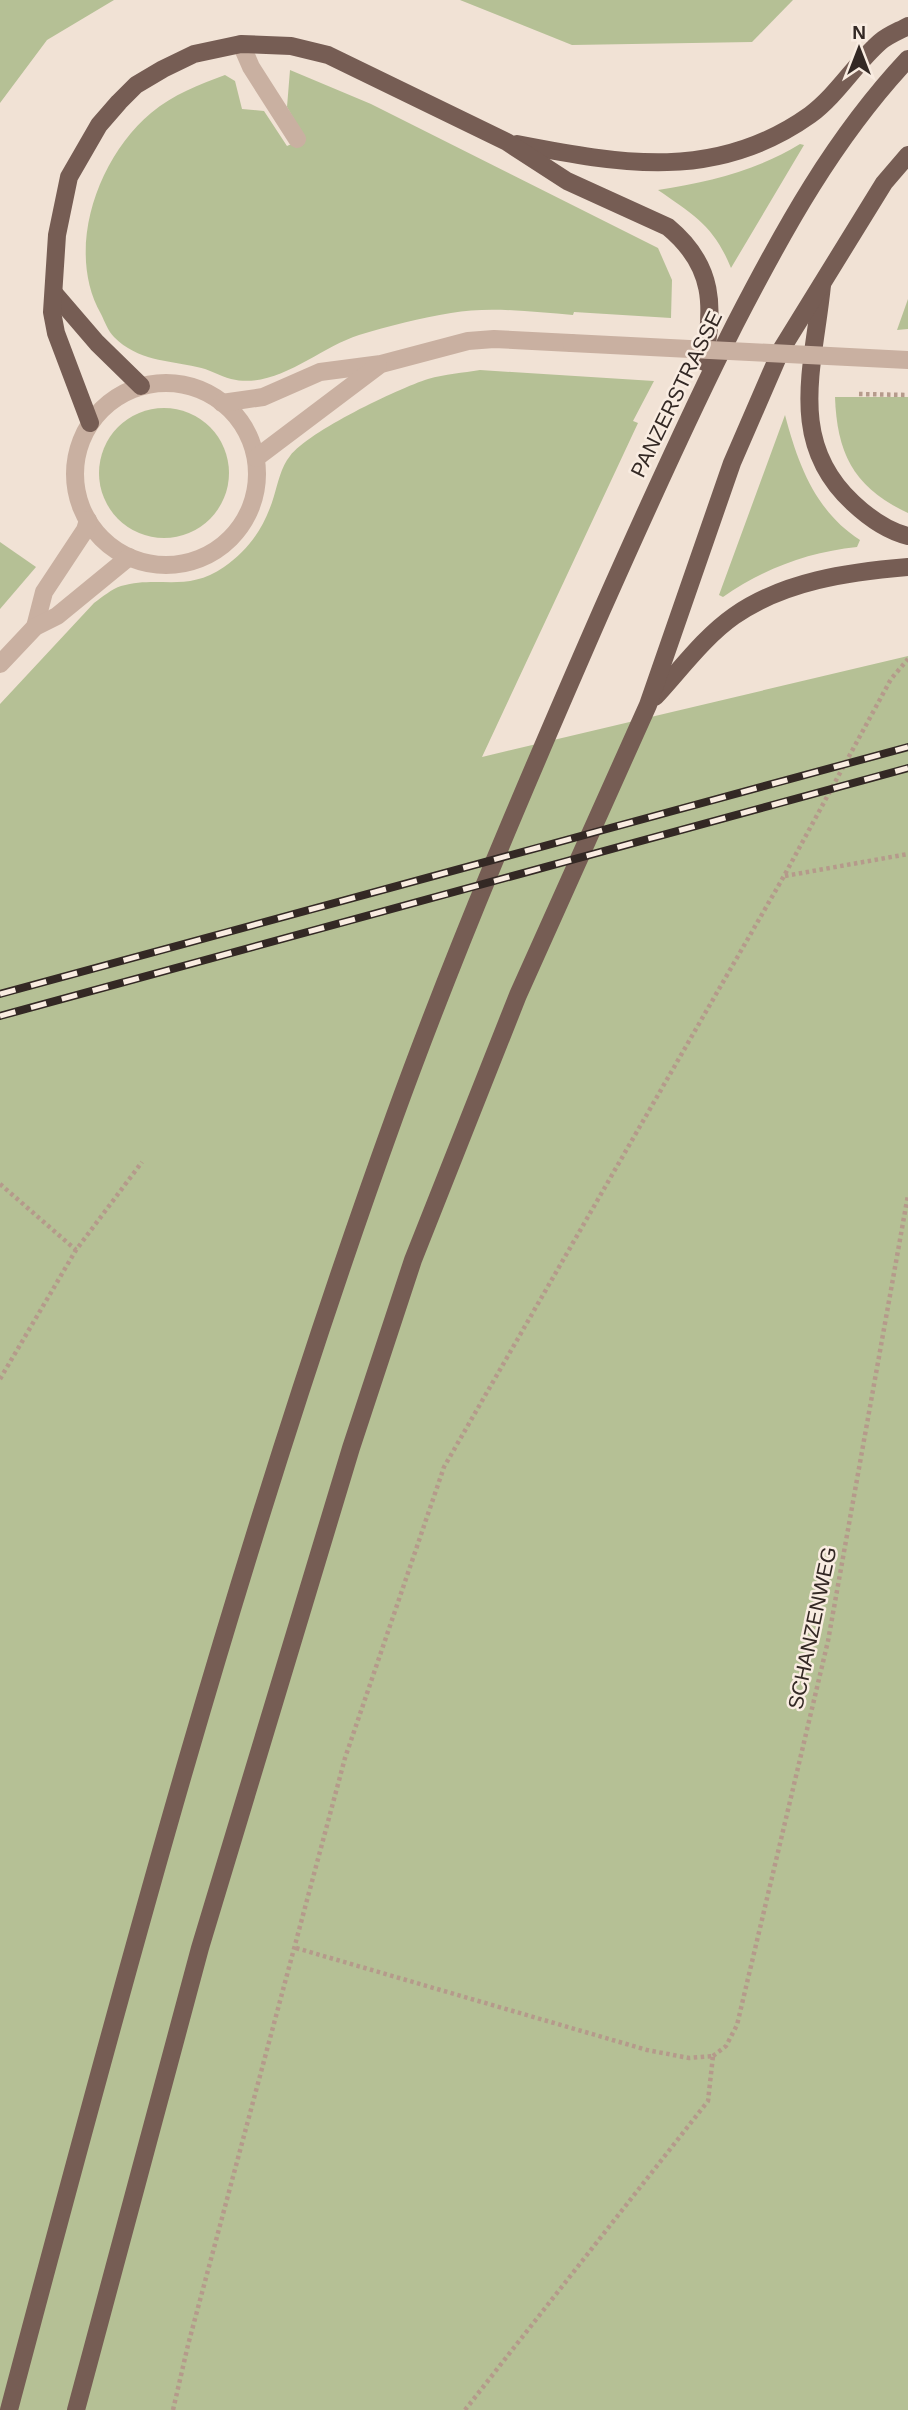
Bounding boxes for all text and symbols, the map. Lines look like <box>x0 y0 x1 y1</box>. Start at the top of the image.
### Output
north arrow <box>824 14 894 84</box>
text: N <box>852 22 866 43</box>
street label: PANZERSTRASSE <box>626 307 726 481</box>
street label: SCHANZENWEG <box>784 1545 840 1711</box>

